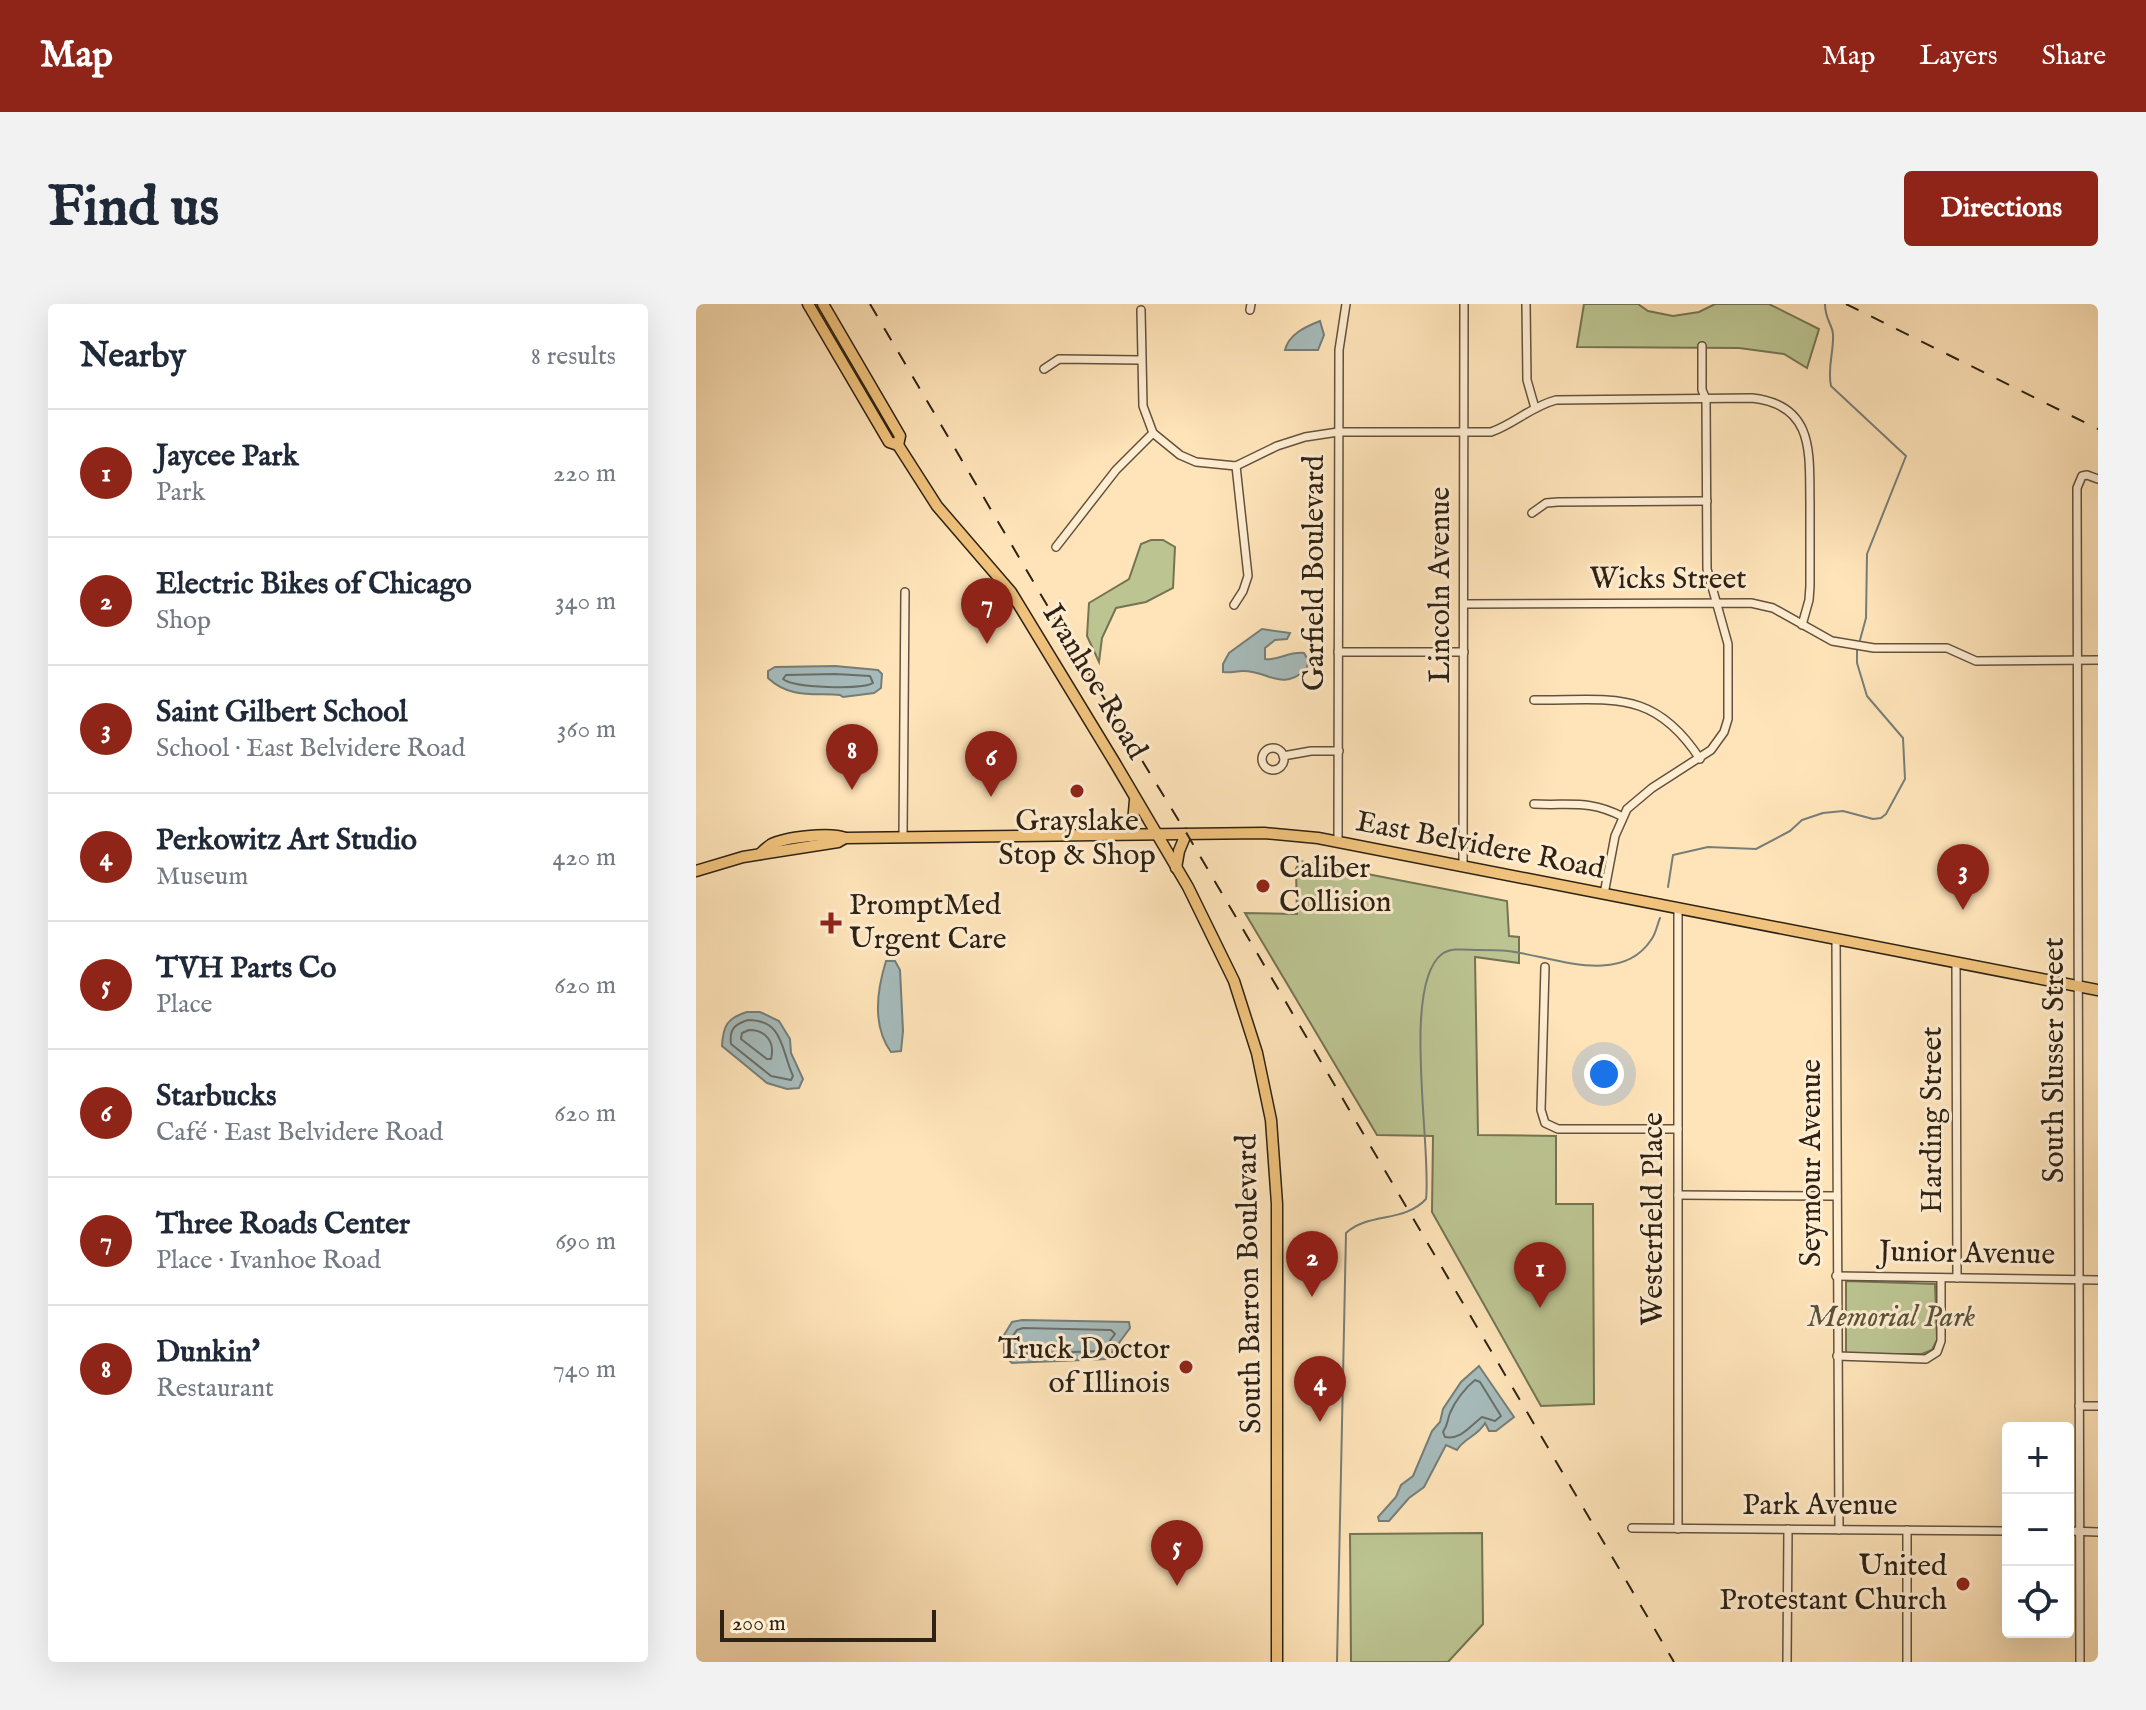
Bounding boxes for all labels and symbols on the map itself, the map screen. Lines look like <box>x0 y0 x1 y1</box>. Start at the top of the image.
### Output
street label: Garfield Boulevard <box>1296 454 1334 691</box>
street label: Lincoln Avenue <box>1422 487 1460 683</box>
street label: Wicks Street <box>1589 561 1747 599</box>
pin: 7 <box>961 578 1013 644</box>
street label: Ivanhoe Road <box>1033 597 1156 767</box>
pin: 8 <box>826 724 878 790</box>
pin: 6 <box>965 731 1017 797</box>
marker: Grayslake Stop & Shop <box>1068 782 1086 800</box>
place label: Grayslake Stop & Shop <box>998 803 1156 875</box>
street label: East Belvidere Road <box>1352 803 1609 889</box>
pin: 3 <box>1937 844 1989 910</box>
place label: Caliber Collision <box>1279 850 1391 922</box>
marker: Caliber Collision <box>1254 877 1272 895</box>
place label: PromptMed Urgent Care <box>849 887 1007 959</box>
marker: PromptMed Urgent Care <box>820 912 842 934</box>
street label: South Slusser Street <box>2036 937 2074 1183</box>
street label: Harding Street <box>1914 1026 1952 1214</box>
your location <box>1584 1054 1624 1094</box>
street label: Seymour Avenue <box>1793 1059 1831 1267</box>
street label: Westerfield Place <box>1635 1112 1673 1326</box>
street label: South Barron Boulevard <box>1228 1133 1272 1434</box>
pin: 2 <box>1286 1231 1338 1297</box>
street label: Junior Avenue <box>1876 1233 2055 1275</box>
pin: 1 <box>1514 1242 1566 1308</box>
park label: Memorial Park <box>1807 1299 1975 1337</box>
place label: Truck Doctor of Illinois <box>998 1331 1170 1403</box>
pin: 4 <box>1294 1356 1346 1422</box>
marker: Truck Doctor of Illinois <box>1177 1358 1195 1376</box>
street label: Park Avenue <box>1742 1487 1898 1525</box>
pin: 5 <box>1151 1520 1203 1586</box>
place label: United Protestant Church <box>1719 1548 1948 1620</box>
marker: United Protestant Church <box>1954 1575 1972 1593</box>
scale bar <box>720 1606 936 1642</box>

